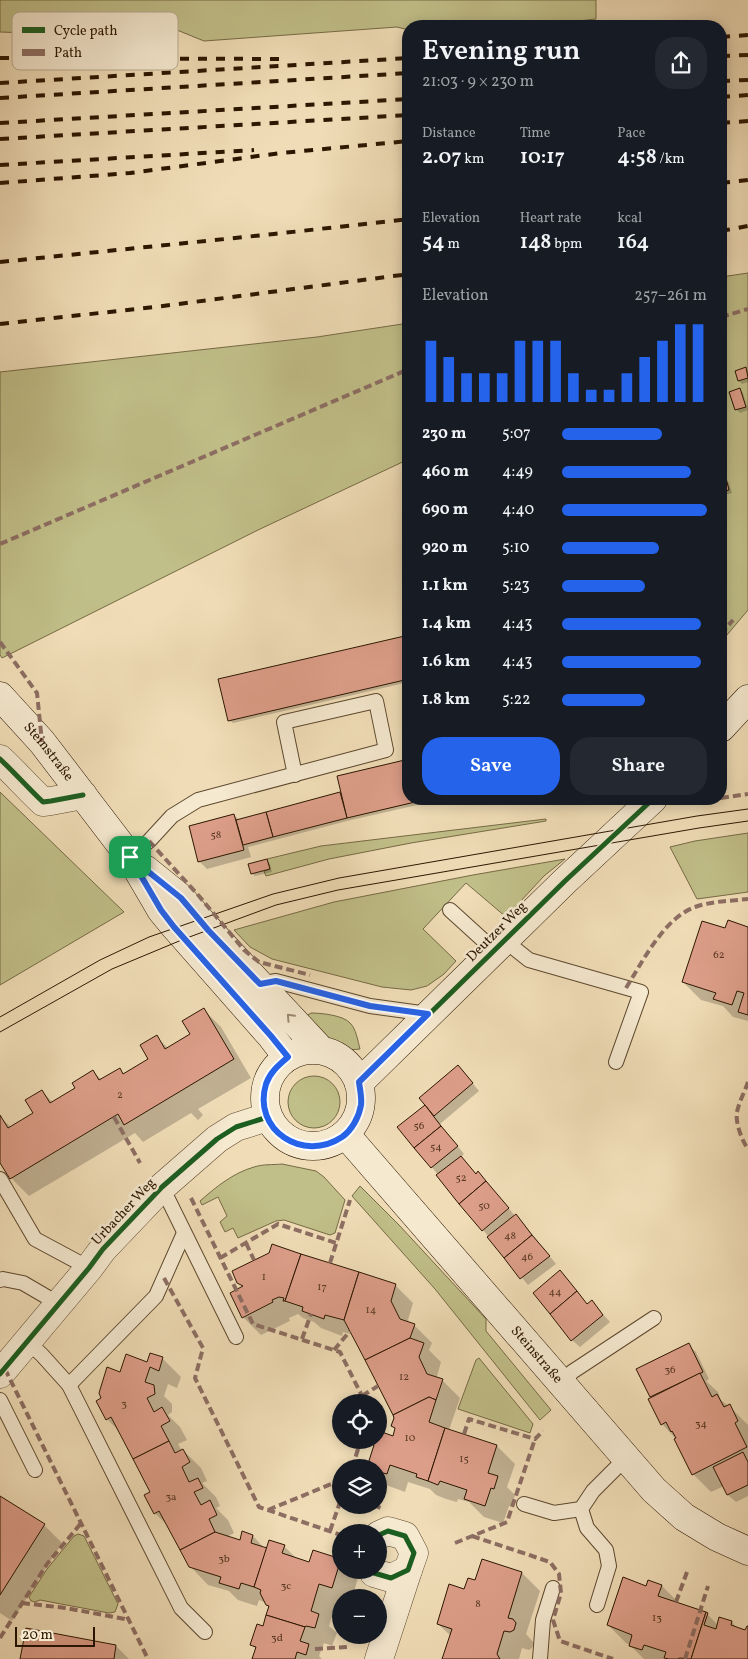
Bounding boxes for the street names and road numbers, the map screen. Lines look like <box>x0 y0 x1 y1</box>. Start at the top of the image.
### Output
street label: Steinstraße <box>19 718 78 785</box>
street label: Deutzer Weg <box>463 898 531 966</box>
street label: Urbacher Weg <box>88 1174 160 1250</box>
street label: Steinstraße <box>506 1322 567 1388</box>

